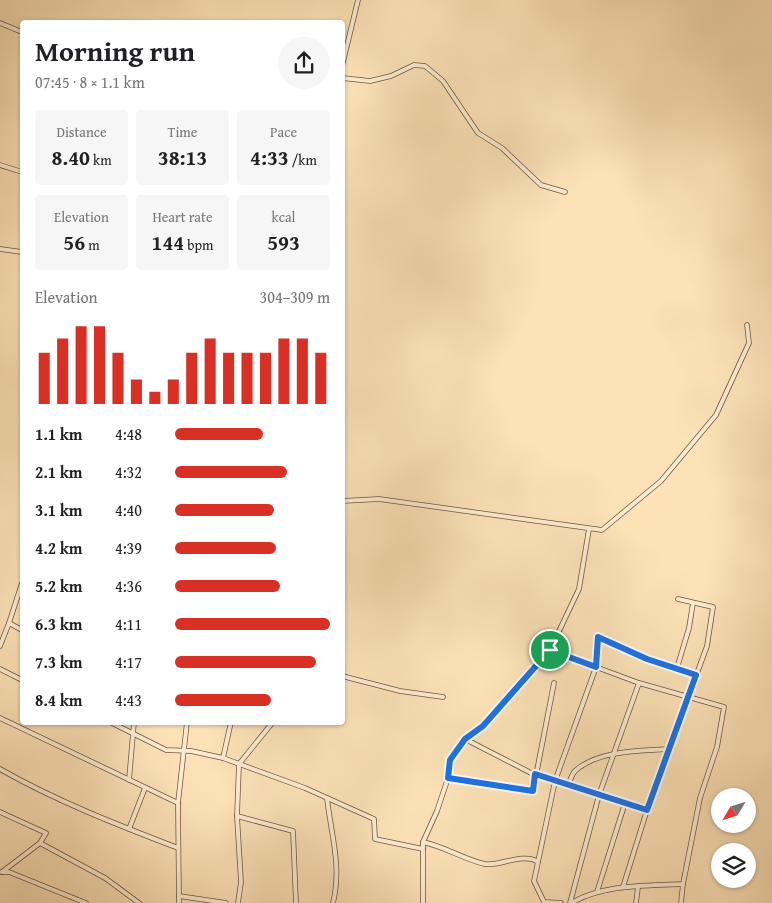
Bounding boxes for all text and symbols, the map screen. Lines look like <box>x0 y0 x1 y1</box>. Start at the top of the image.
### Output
text: Morning run <box>35 30 195 71</box>
button: share <box>278 37 330 89</box>
text: 07:45 · 8 × 1.1 km <box>35 70 145 94</box>
text: Distance <box>56 122 107 142</box>
text: Time <box>168 122 197 142</box>
text: Pace <box>270 122 297 142</box>
text: 8.40 <box>51 142 90 173</box>
text: 38:13 <box>158 142 207 173</box>
text: 4:33 <box>250 142 289 173</box>
text: km <box>90 150 112 170</box>
text: /km <box>289 150 317 170</box>
text: Elevation <box>54 207 109 227</box>
text: Heart rate <box>152 207 213 227</box>
text: kcal <box>272 207 295 227</box>
text: 56 <box>63 227 85 258</box>
text: 144 <box>152 227 184 258</box>
text: 593 <box>267 227 300 258</box>
text: m <box>85 235 100 255</box>
text: bpm <box>184 235 213 255</box>
text: Elevation <box>35 285 98 309</box>
text: 304–309 m <box>260 285 330 309</box>
text: 1.1 km <box>35 422 82 446</box>
text: 4:48 <box>115 422 142 446</box>
text: 2.1 km <box>35 460 82 484</box>
text: 4:32 <box>115 460 142 484</box>
text: 3.1 km <box>35 498 82 522</box>
text: 4:40 <box>115 498 142 522</box>
text: 4.2 km <box>35 536 82 560</box>
text: 4:39 <box>115 536 142 560</box>
text: 5.2 km <box>35 574 82 598</box>
text: 4:36 <box>115 574 142 598</box>
text: 6.3 km <box>35 612 82 636</box>
text: 4:11 <box>115 612 142 636</box>
pin <box>529 629 571 671</box>
icon: arrive <box>536 636 564 664</box>
text: 7.3 km <box>35 650 82 674</box>
text: 4:17 <box>115 650 142 674</box>
text: 8.4 km <box>35 688 82 712</box>
text: 4:43 <box>115 688 142 712</box>
north arrow <box>711 788 756 832</box>
map controls <box>711 788 756 888</box>
button: layers <box>711 843 756 888</box>

